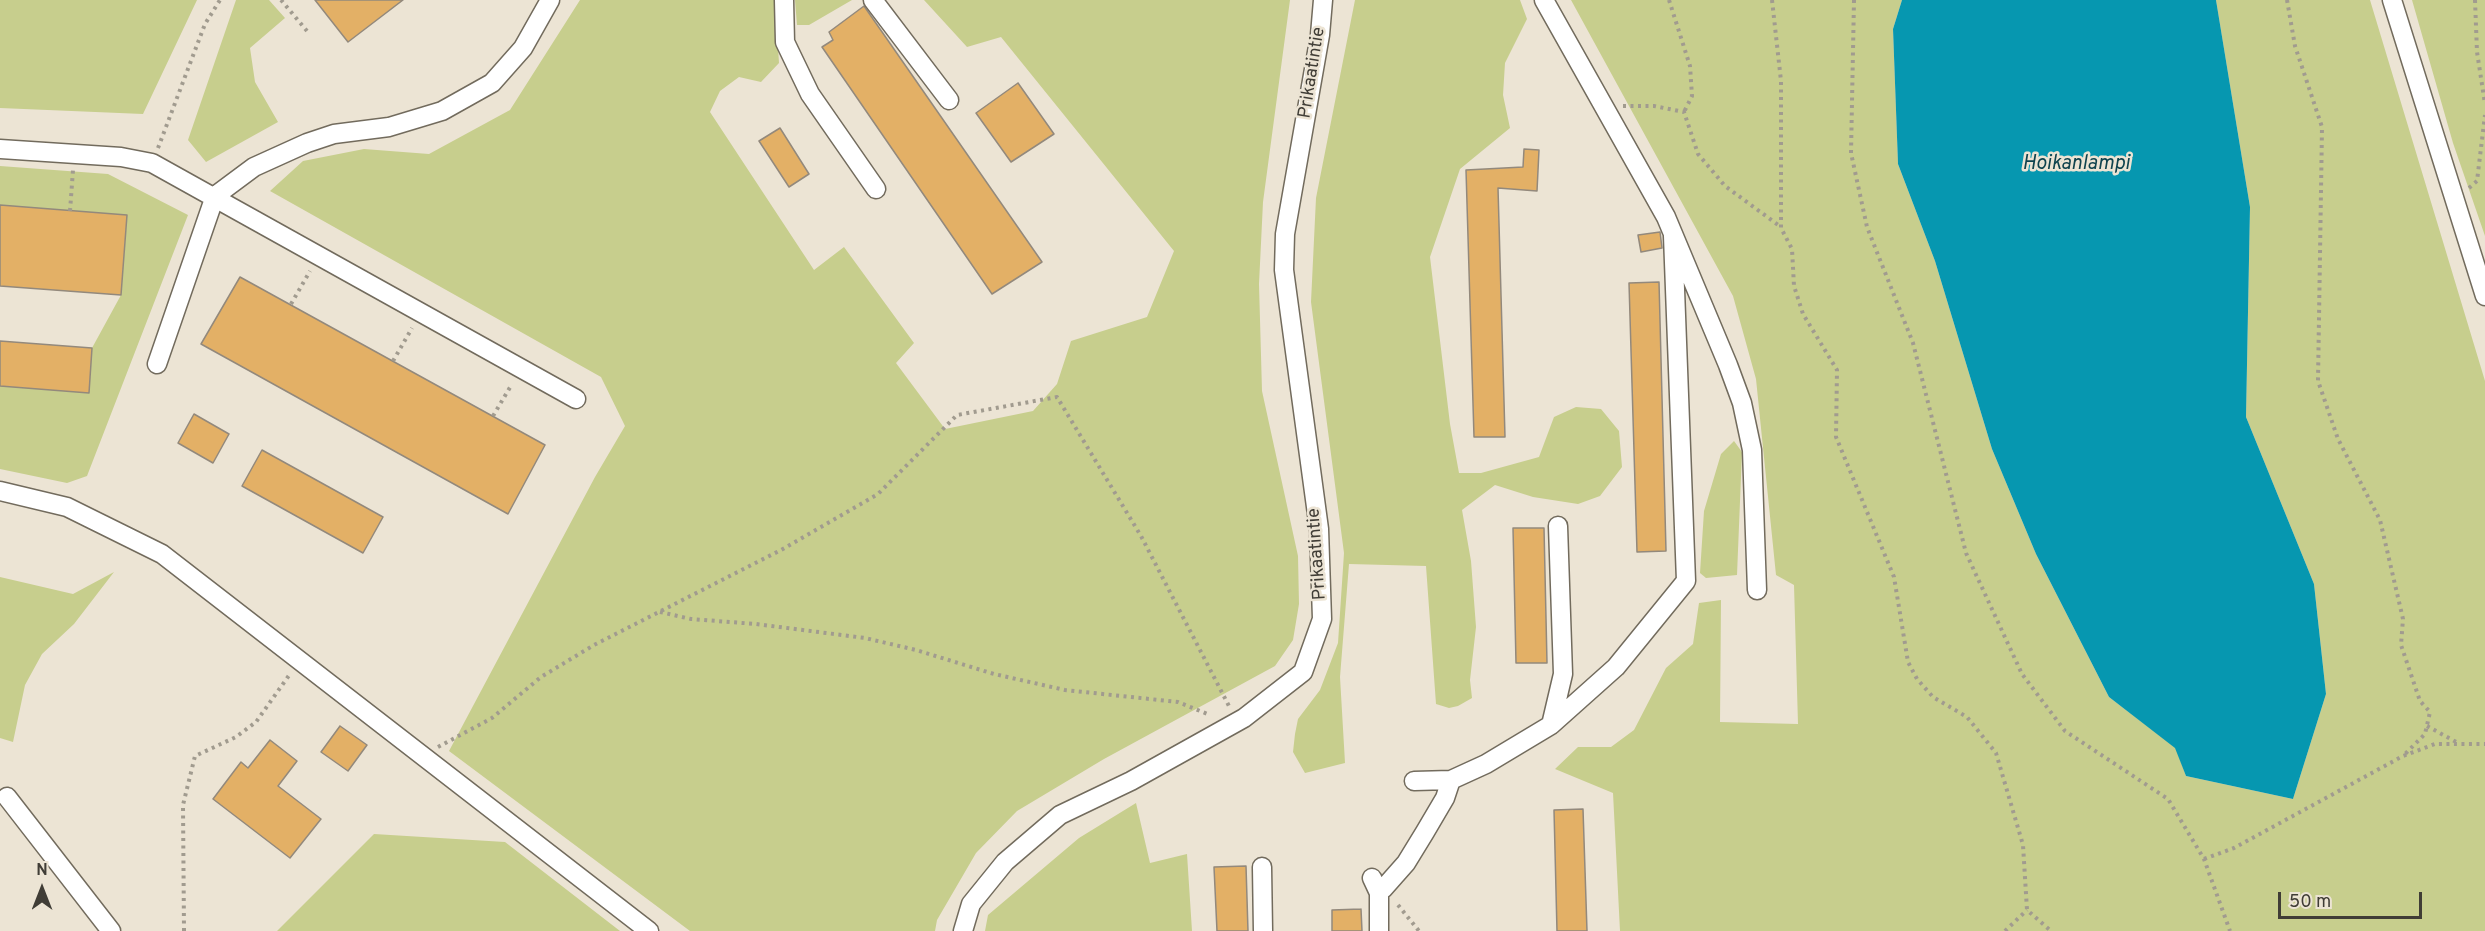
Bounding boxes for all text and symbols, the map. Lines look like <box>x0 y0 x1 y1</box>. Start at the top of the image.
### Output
street label: Prikaatintie <box>1295 26 1331 120</box>
water label: Hoikanlampi <box>2022 153 2130 177</box>
street label: Prikaatintie <box>1304 507 1332 601</box>
north arrow <box>12 859 72 919</box>
text: N <box>36 861 48 881</box>
scale bar <box>2281 880 2425 918</box>
text: 50 m <box>2289 891 2331 914</box>

